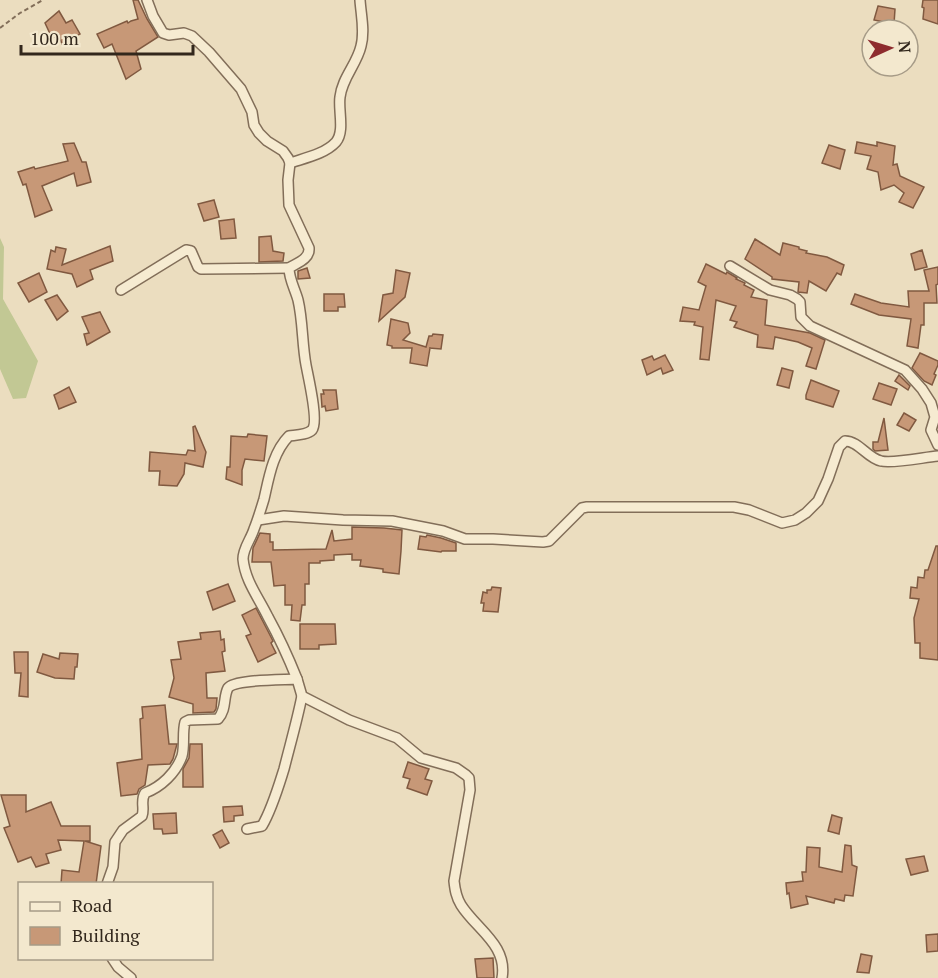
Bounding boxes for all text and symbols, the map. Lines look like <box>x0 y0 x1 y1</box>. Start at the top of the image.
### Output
scale bar <box>21 18 194 56</box>
north arrow <box>860 18 920 78</box>
text: 100 m <box>30 26 79 50</box>
text: N <box>894 40 916 54</box>
legend <box>18 882 213 960</box>
text: Road <box>72 893 112 917</box>
text: Building <box>72 923 140 947</box>

